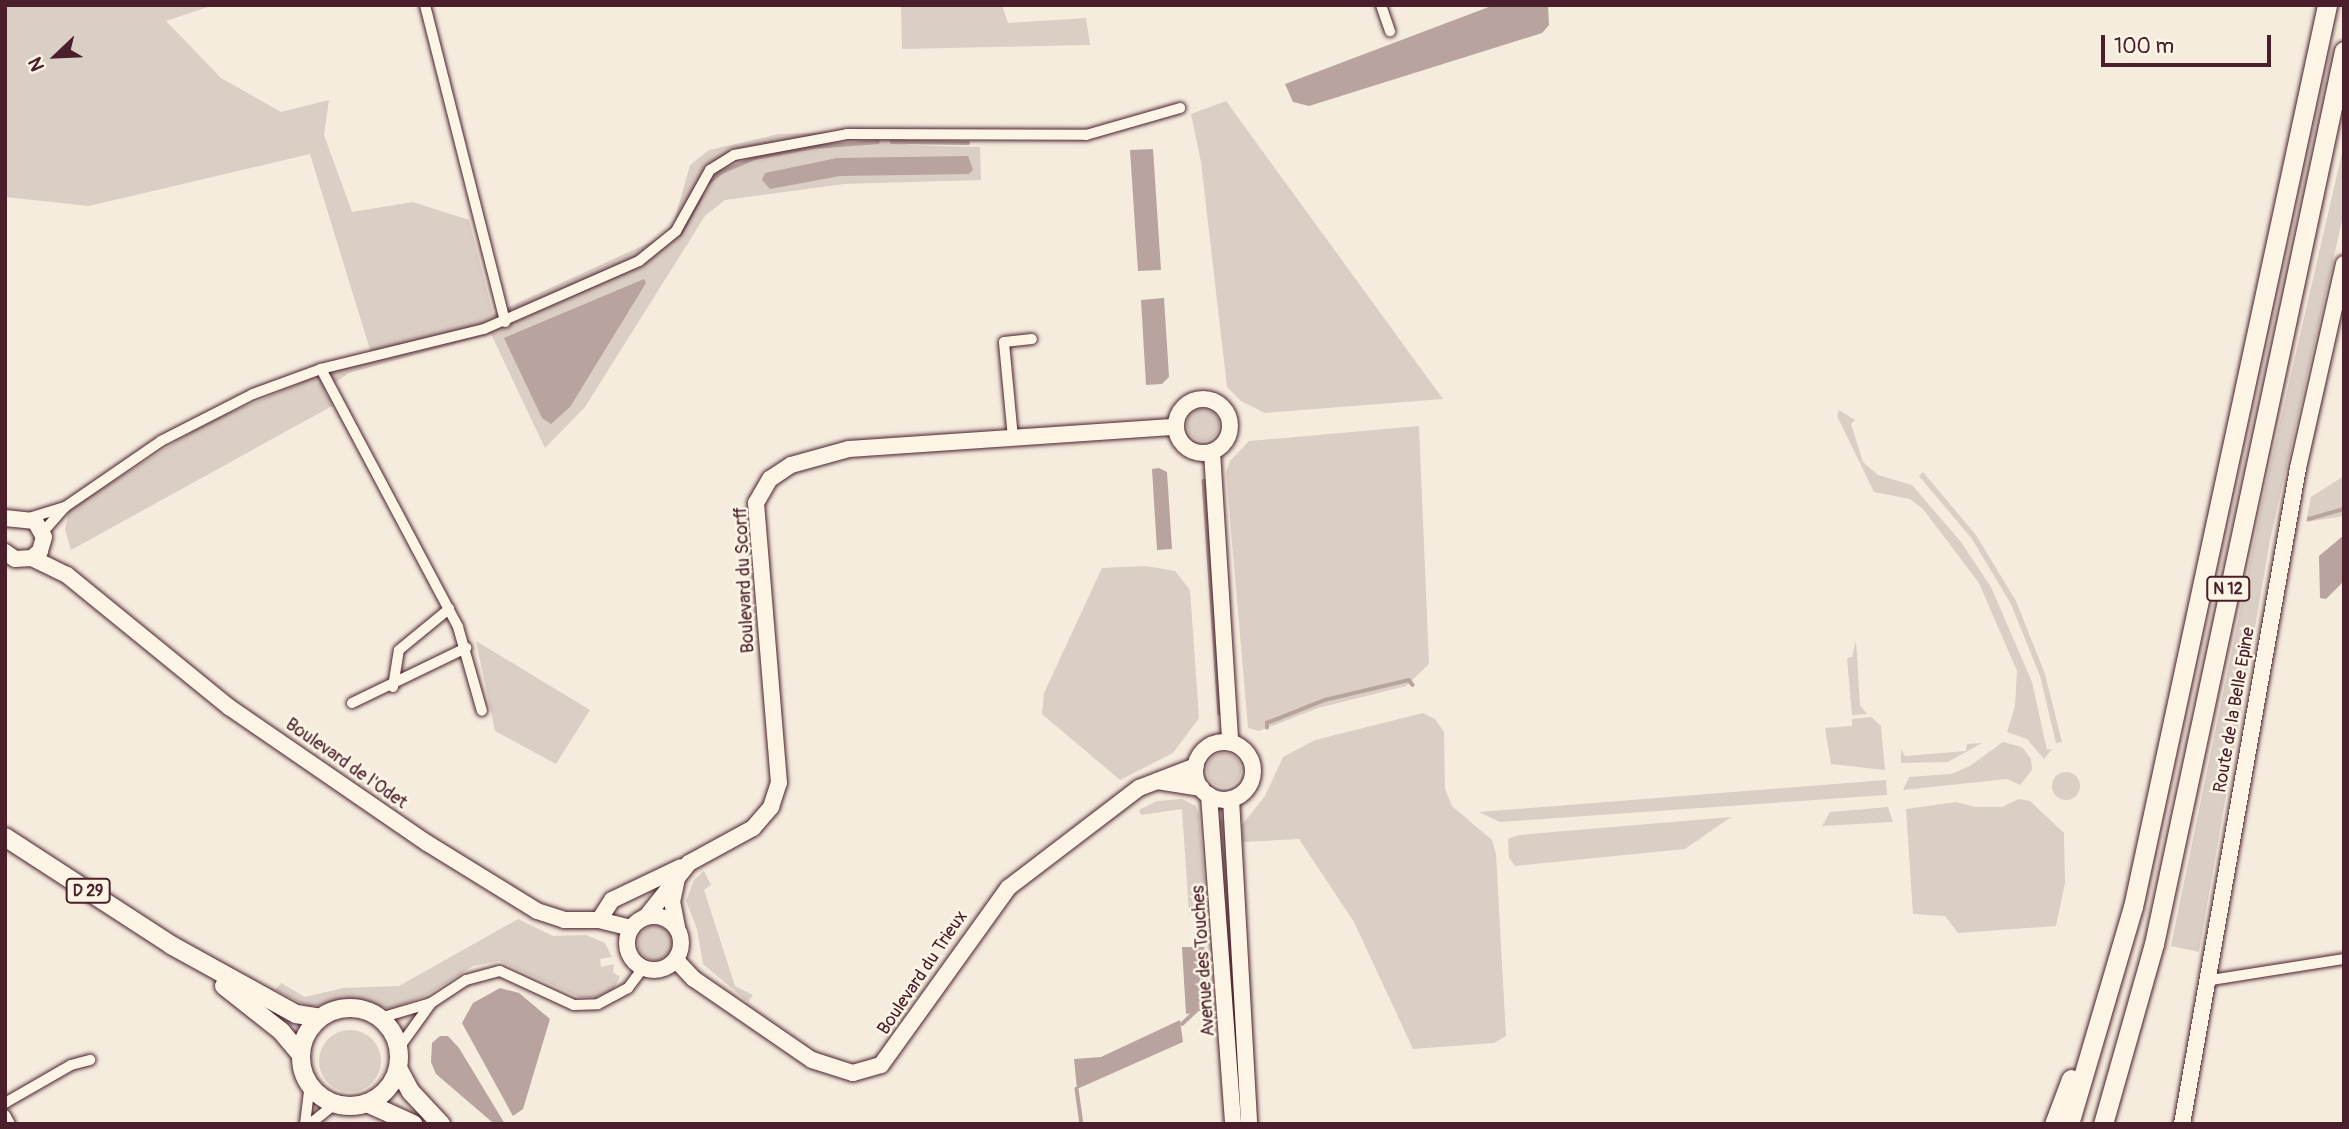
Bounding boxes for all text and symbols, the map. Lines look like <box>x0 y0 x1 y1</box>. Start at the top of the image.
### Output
north arrow <box>21 21 91 91</box>
scale bar <box>2104 21 2274 65</box>
text: 100 m <box>2114 33 2174 60</box>
text: N <box>23 54 50 75</box>
street label: Boulevard du Scorff <box>730 506 760 654</box>
road number: N 12 <box>2205 576 2251 602</box>
street label: Route de la Belle Epine <box>2210 625 2260 795</box>
street label: Boulevard de l'Odet <box>281 714 411 814</box>
road number: D 29 <box>65 878 111 904</box>
street label: Avenue des Touches <box>1188 885 1220 1037</box>
street label: Boulevard du Trieux <box>873 907 973 1039</box>

